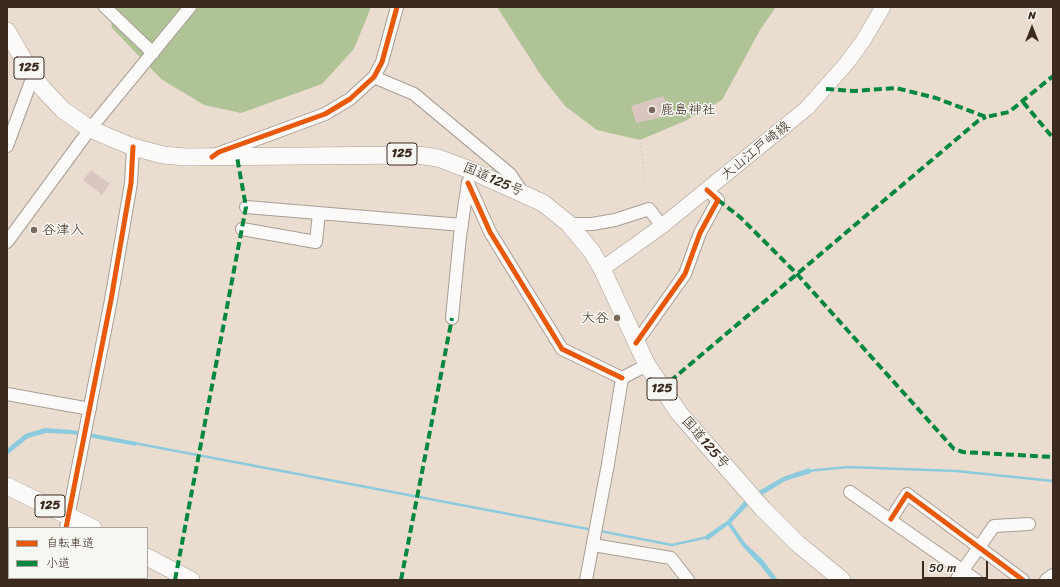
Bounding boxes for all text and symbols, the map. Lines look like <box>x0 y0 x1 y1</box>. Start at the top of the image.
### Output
text: N <box>1028 6 1036 25</box>
north arrow <box>1012 8 1052 48</box>
road number: 125 <box>14 57 44 79</box>
place label: 鹿島神社 <box>660 102 716 118</box>
marker: 鹿島神社 <box>647 105 657 115</box>
street label: 大山江戸崎線 <box>718 118 794 184</box>
road number: 125 <box>387 143 417 165</box>
street label: 国道125号 <box>460 160 526 200</box>
place label: 谷津入 <box>42 222 84 238</box>
marker: 谷津入 <box>29 225 39 235</box>
place label: 大谷 <box>581 310 609 326</box>
marker: 大谷 <box>612 313 622 323</box>
road number: 125 <box>647 378 677 400</box>
street label: 国道125号 <box>677 413 733 473</box>
road number: 125 <box>35 495 65 517</box>
legend <box>8 527 148 579</box>
text: 自転車道 <box>46 532 94 554</box>
text: 小道 <box>46 552 70 574</box>
scale bar <box>924 553 990 579</box>
text: 50 m <box>929 557 956 579</box>

